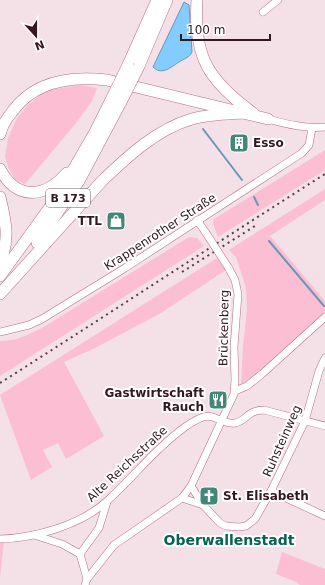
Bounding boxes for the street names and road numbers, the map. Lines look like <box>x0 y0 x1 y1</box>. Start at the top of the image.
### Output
road number: B 173 <box>46 189 90 207</box>
street label: Krappenrother Straße <box>102 191 218 273</box>
street label: Brückenberg <box>216 290 232 366</box>
street label: Ruhsteinweg <box>260 403 304 479</box>
street label: Alte Reichsstraße <box>84 423 170 505</box>

